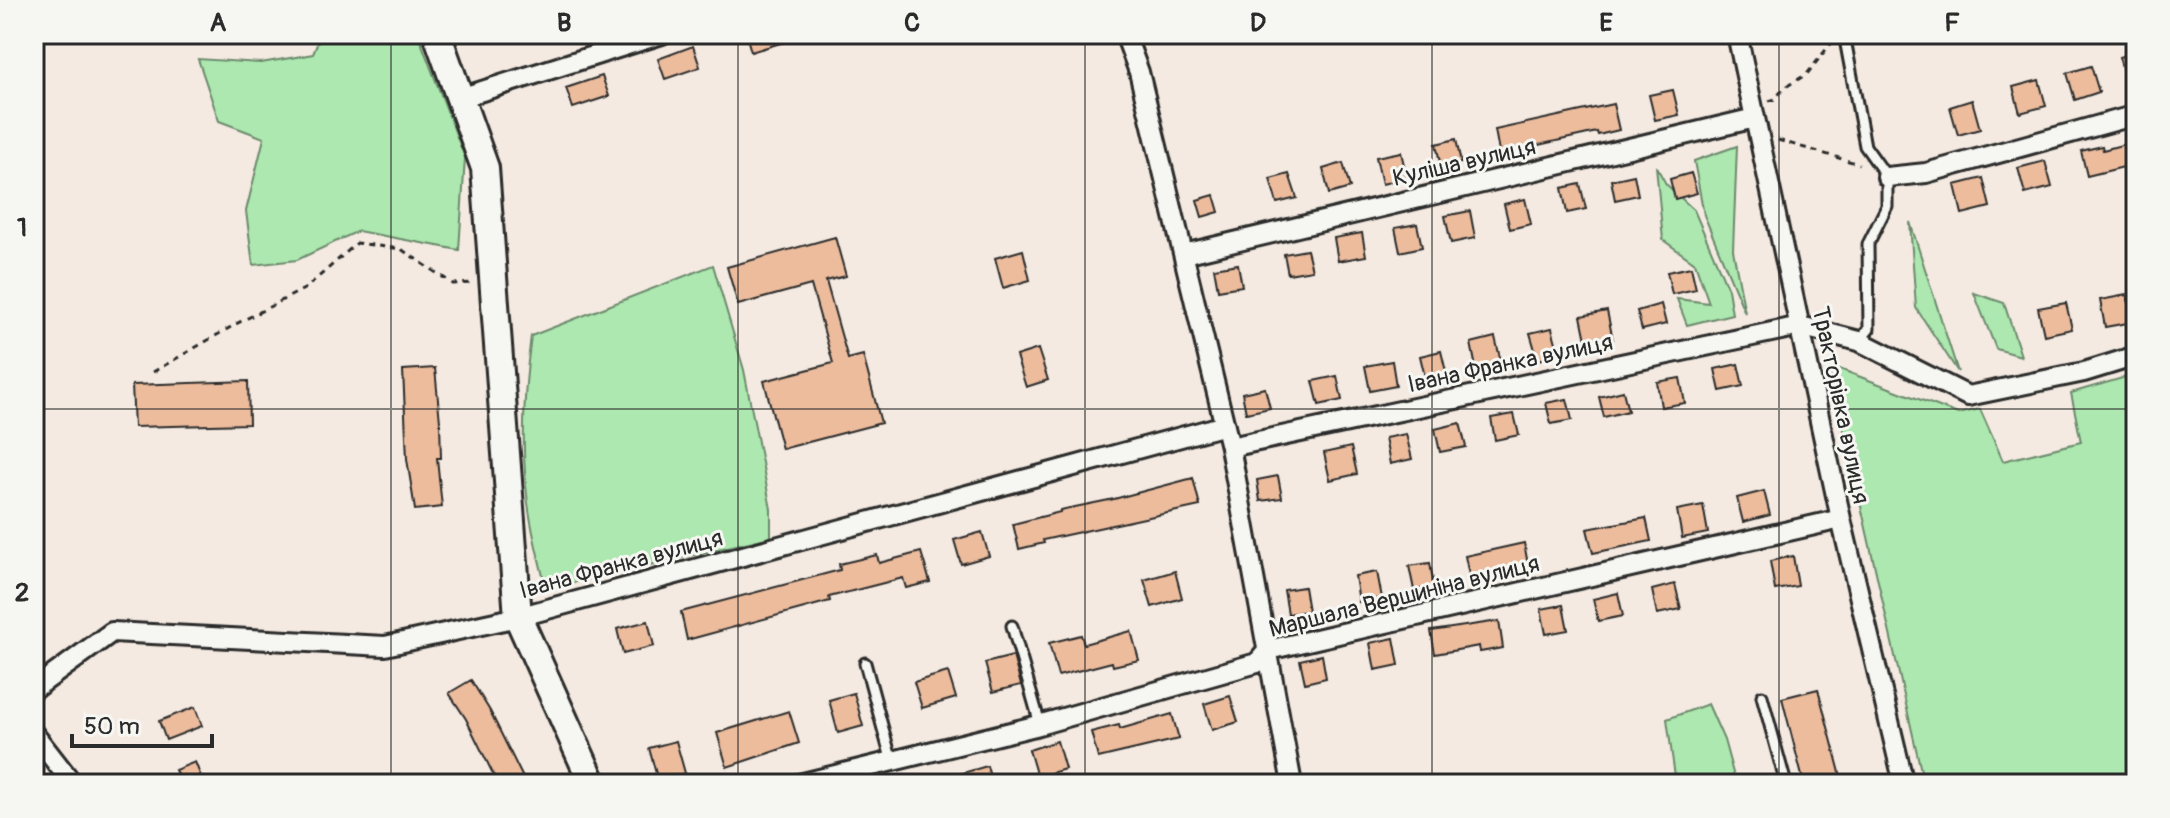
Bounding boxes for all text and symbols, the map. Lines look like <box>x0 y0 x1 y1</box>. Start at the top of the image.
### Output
text: A <box>210 7 227 39</box>
text: B <box>557 7 571 39</box>
text: C <box>904 7 920 39</box>
text: D <box>1250 7 1266 39</box>
text: E <box>1599 7 1613 39</box>
text: F <box>1944 7 1960 39</box>
street label: Куліша вулиця <box>1390 132 1539 193</box>
text: 1 <box>17 212 27 244</box>
street label: Тракторівка вулиця <box>1805 304 1876 506</box>
street label: Івана Франка вулиця <box>1405 328 1615 399</box>
street label: Івана Франка вулиця <box>516 523 726 606</box>
street label: Маршала Вершиніна вулиця <box>1266 549 1542 644</box>
text: 2 <box>15 577 29 609</box>
scale bar <box>72 698 212 748</box>
text: 50 m <box>84 712 140 741</box>

